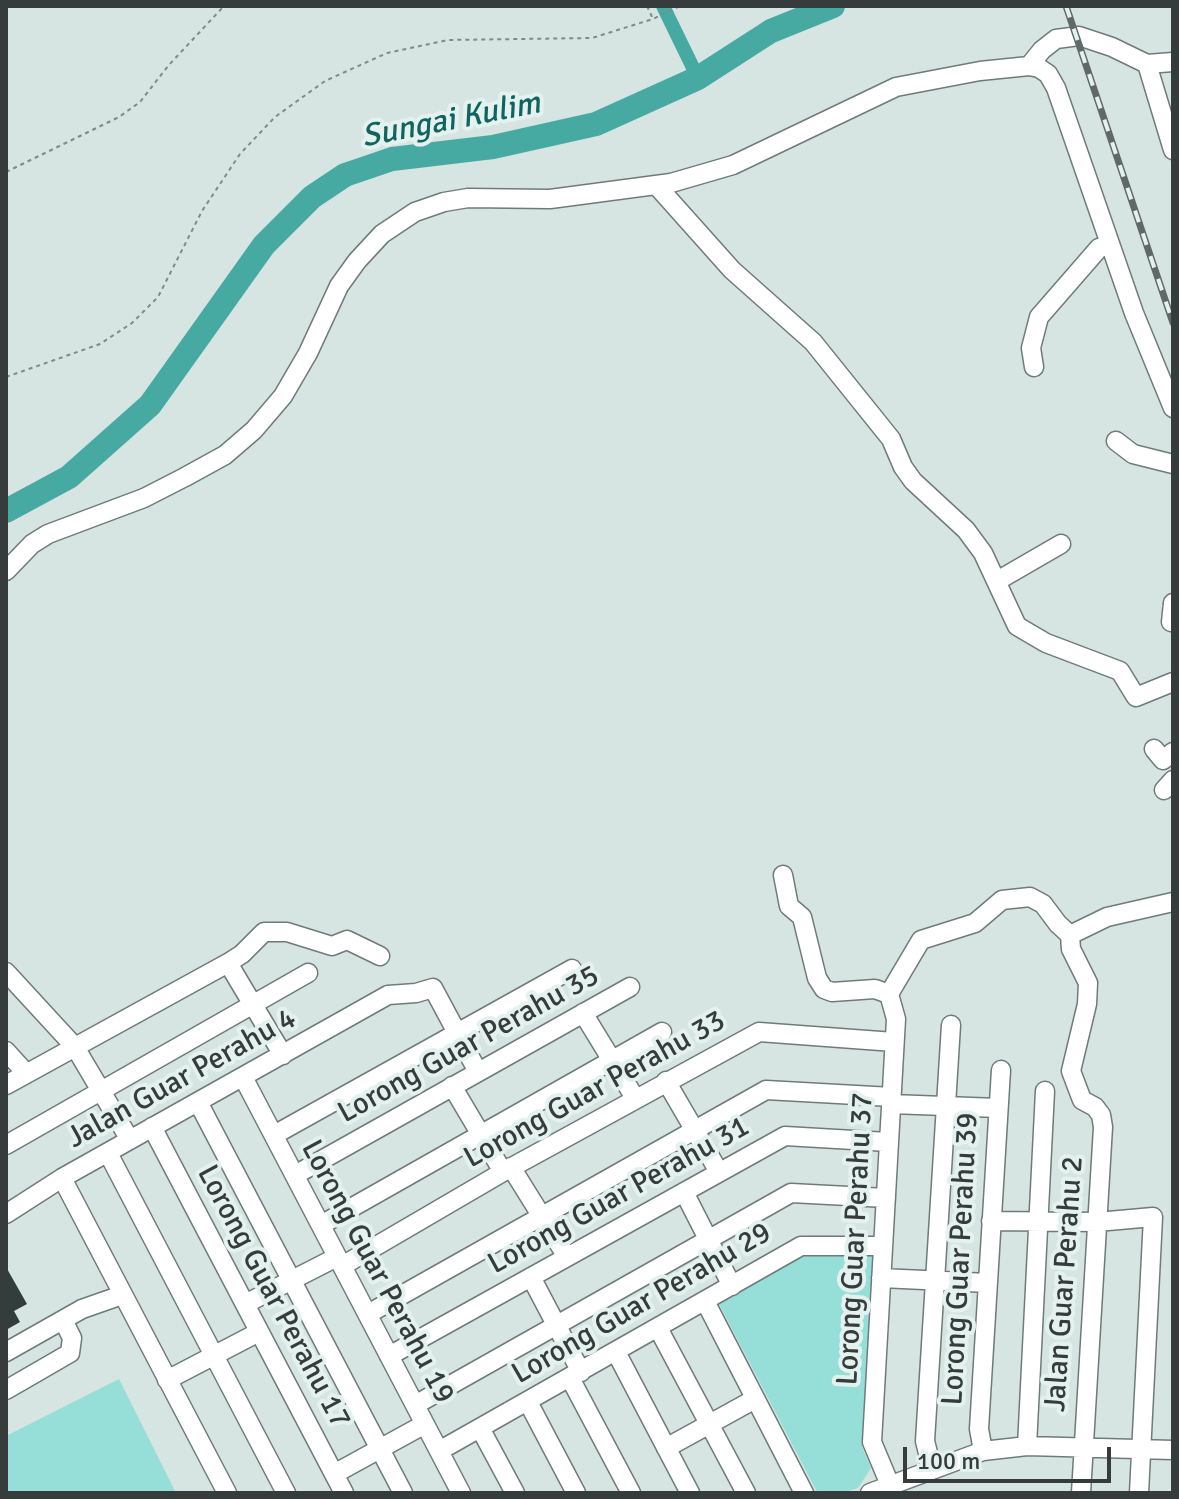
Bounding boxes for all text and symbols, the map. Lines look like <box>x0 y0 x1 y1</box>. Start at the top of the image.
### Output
water label: Sungai Kulim <box>358 85 544 157</box>
street label: Lorong Guar Perahu 35 <box>332 958 606 1132</box>
street label: Jalan Guar Perahu 4 <box>61 1001 303 1157</box>
street label: Lorong Guar Perahu 33 <box>458 1003 732 1177</box>
street label: Lorong Guar Perahu 37 <box>830 1092 882 1386</box>
street label: Lorong Guar Perahu 31 <box>482 1109 756 1283</box>
street label: Lorong Guar Perahu 39 <box>935 1112 987 1406</box>
street label: Lorong Guar Perahu 19 <box>292 1134 462 1410</box>
street label: Jalan Guar Perahu 2 <box>1038 1155 1092 1413</box>
street label: Lorong Guar Perahu 17 <box>188 1159 358 1435</box>
street label: Lorong Guar Perahu 29 <box>506 1215 778 1393</box>
scale bar <box>907 1431 1115 1481</box>
text: 100 m <box>917 1446 980 1476</box>

